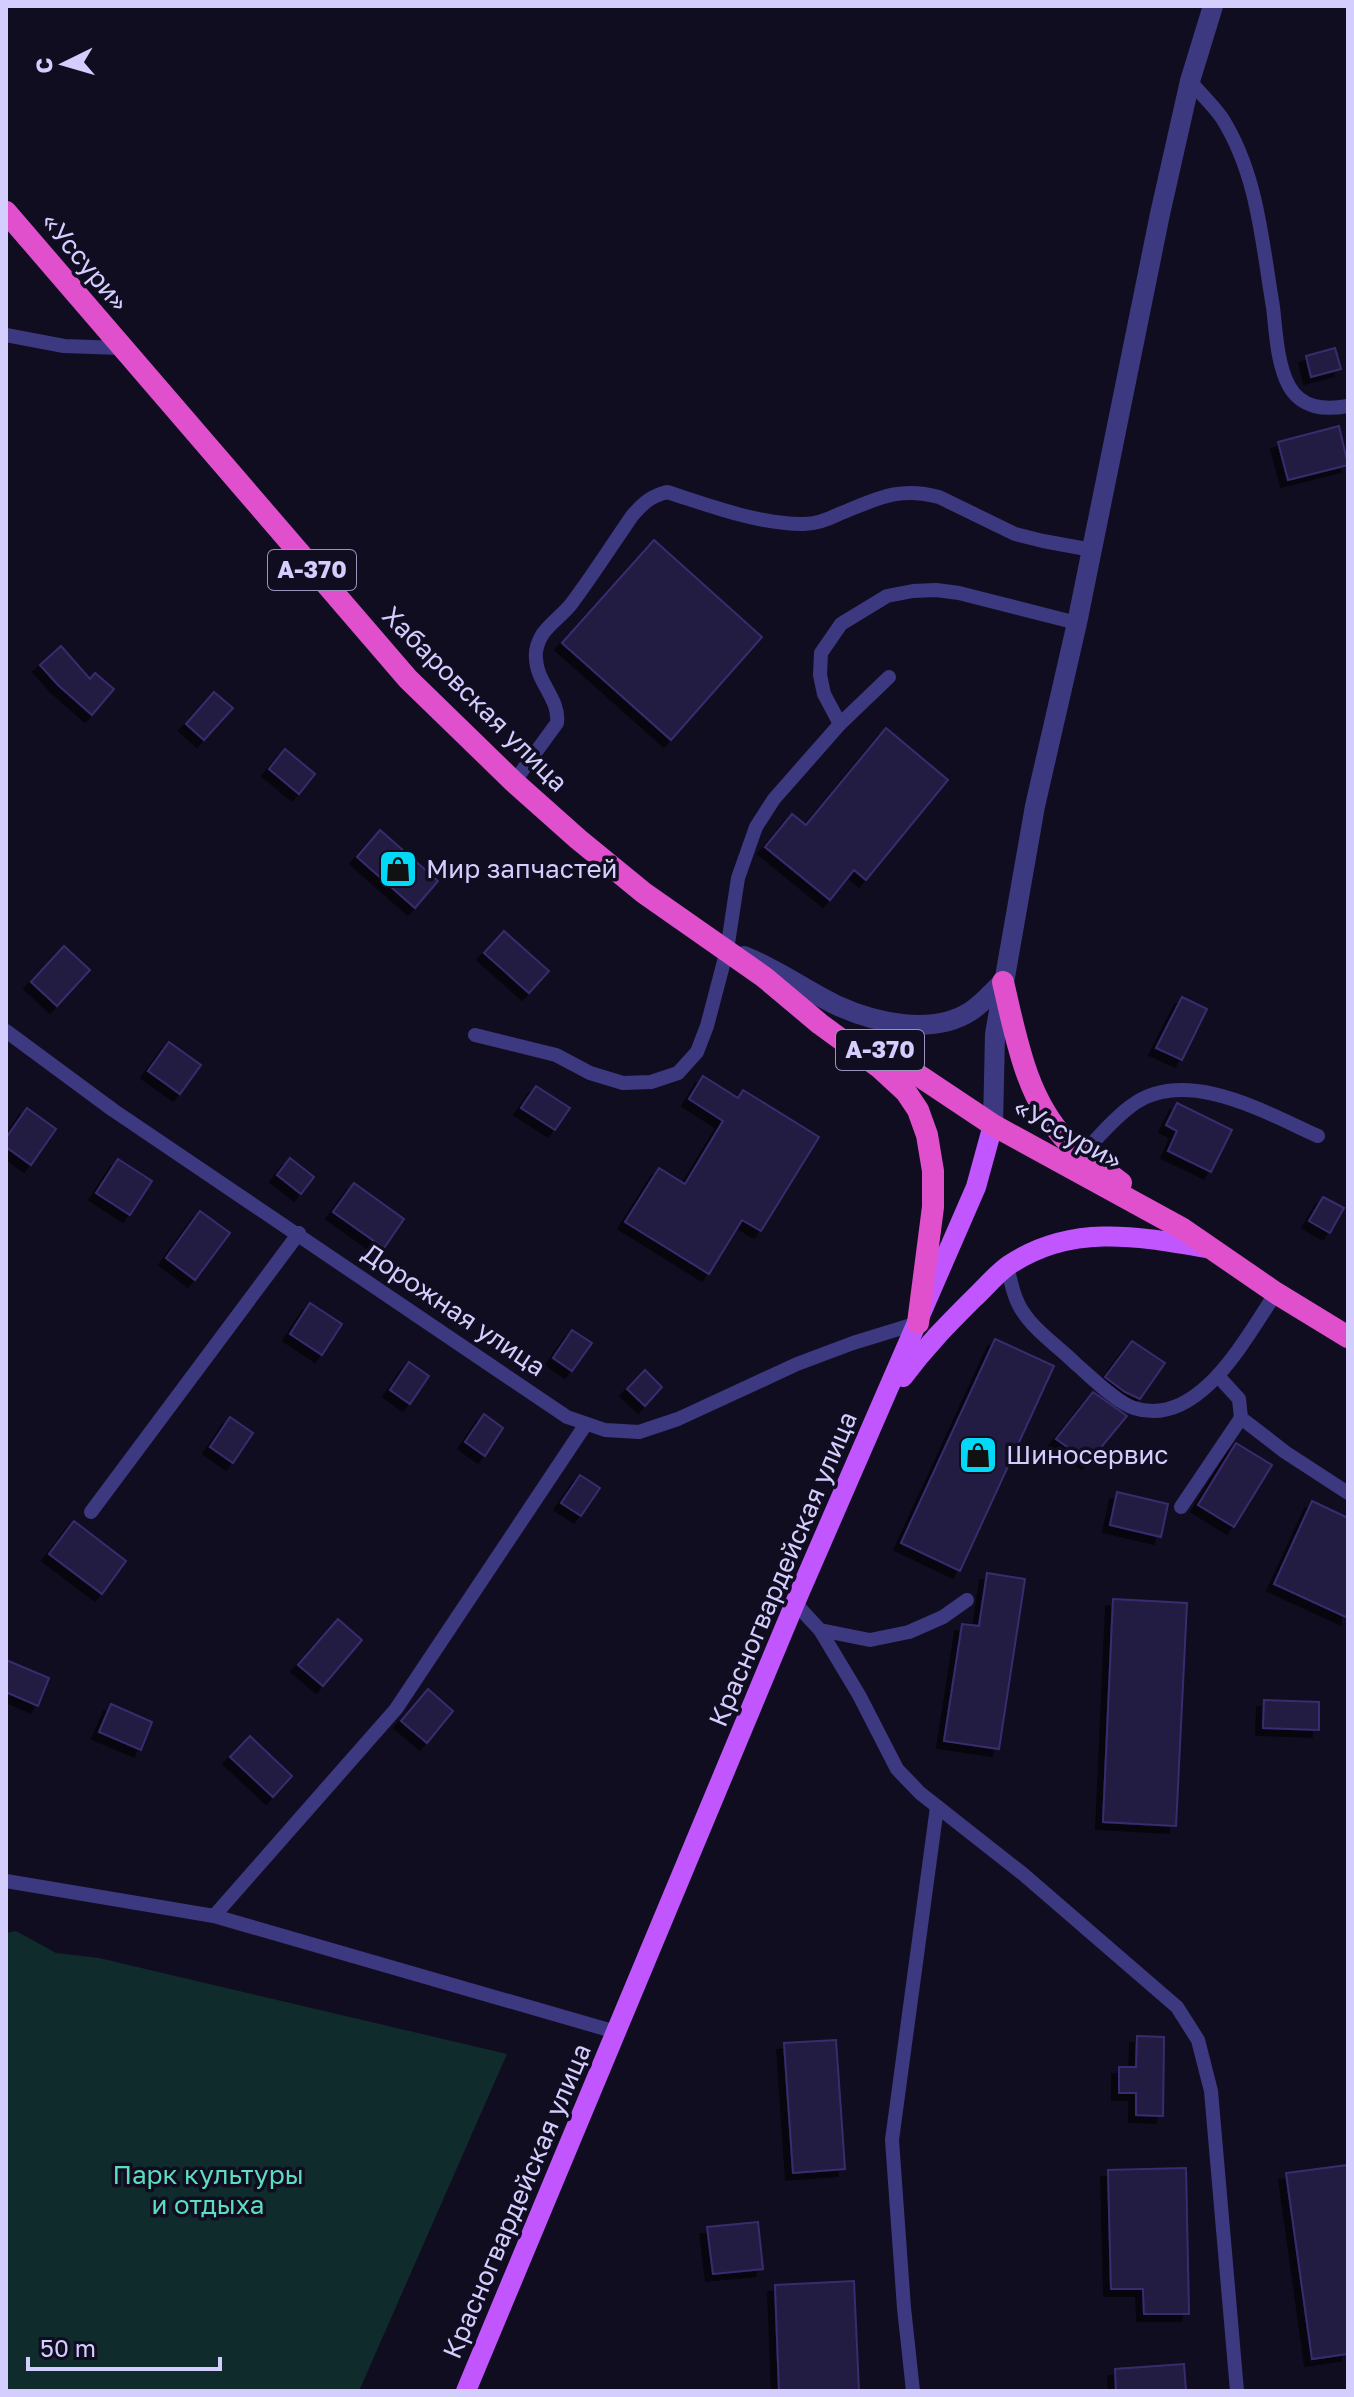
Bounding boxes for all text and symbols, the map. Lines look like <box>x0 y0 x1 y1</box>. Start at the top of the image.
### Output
north arrow <box>24 24 104 104</box>
text: С <box>29 57 58 75</box>
street label: «Уссури» <box>35 206 135 317</box>
road number: А-370 <box>268 550 356 590</box>
street label: Хабаровская улица <box>376 600 574 798</box>
shop icon: Мир запчастей <box>377 848 419 890</box>
place label: Мир запчастей <box>426 853 617 884</box>
road number: А-370 <box>836 1030 924 1070</box>
street label: «Уссури» <box>1009 1091 1128 1176</box>
street label: Дорожная улица <box>357 1237 552 1382</box>
street label: Красногвардейская улица <box>702 1407 863 1731</box>
shop icon: Шиносервис <box>957 1434 999 1476</box>
place label: Шиносервис <box>1006 1439 1169 1470</box>
street label: Красногвардейская улица <box>436 2039 597 2363</box>
park label: Парк культуры и отдыха <box>112 2159 304 2220</box>
scale bar <box>28 2321 220 2371</box>
text: 50 m <box>40 2333 96 2362</box>

